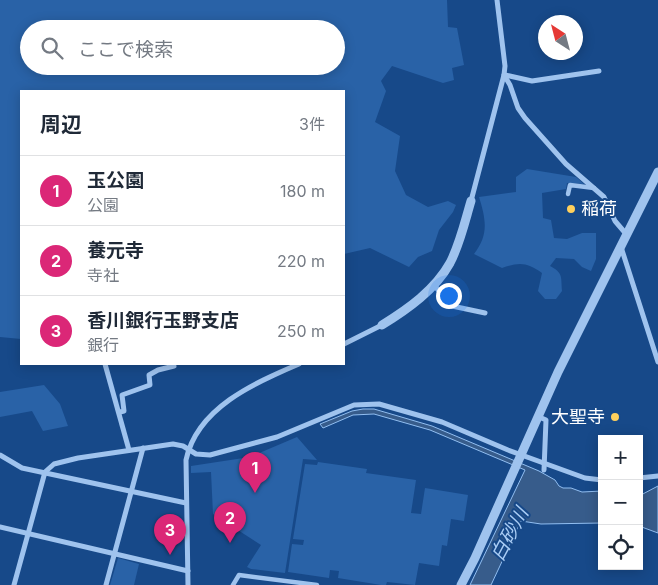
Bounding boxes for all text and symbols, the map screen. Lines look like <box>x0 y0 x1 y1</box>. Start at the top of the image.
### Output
north arrow <box>538 15 583 60</box>
search box <box>20 20 345 75</box>
icon: search <box>38 34 66 62</box>
text: ここで検索 <box>78 38 173 61</box>
text: 周辺 <box>40 112 82 137</box>
text: 3件 <box>299 114 325 134</box>
text: 玉公園 <box>87 169 144 192</box>
text: 1 <box>53 181 59 201</box>
text: 180 m <box>280 181 325 201</box>
text: 公園 <box>87 195 119 215</box>
place label: 稲荷 <box>581 198 617 219</box>
marker: 稲荷 <box>565 203 577 215</box>
text: 養元寺 <box>87 239 144 262</box>
text: 2 <box>51 251 61 271</box>
text: 220 m <box>277 251 325 271</box>
text: 寺社 <box>87 265 119 285</box>
your location <box>436 283 462 309</box>
text: 香川銀行玉野支店 <box>87 309 239 332</box>
text: 3 <box>51 321 61 341</box>
text: 250 m <box>277 321 325 341</box>
text: 銀行 <box>87 335 119 355</box>
place label: 大聖寺 <box>551 406 605 427</box>
marker: 大聖寺 <box>609 411 621 423</box>
map controls <box>598 435 643 570</box>
button: + <box>598 435 643 480</box>
pin: 1 <box>239 452 271 493</box>
button: − <box>598 480 643 525</box>
pin: 2 <box>214 502 246 543</box>
water label: 白砂川 <box>486 502 534 565</box>
pin: 3 <box>154 514 186 555</box>
button: locate <box>598 525 643 570</box>

